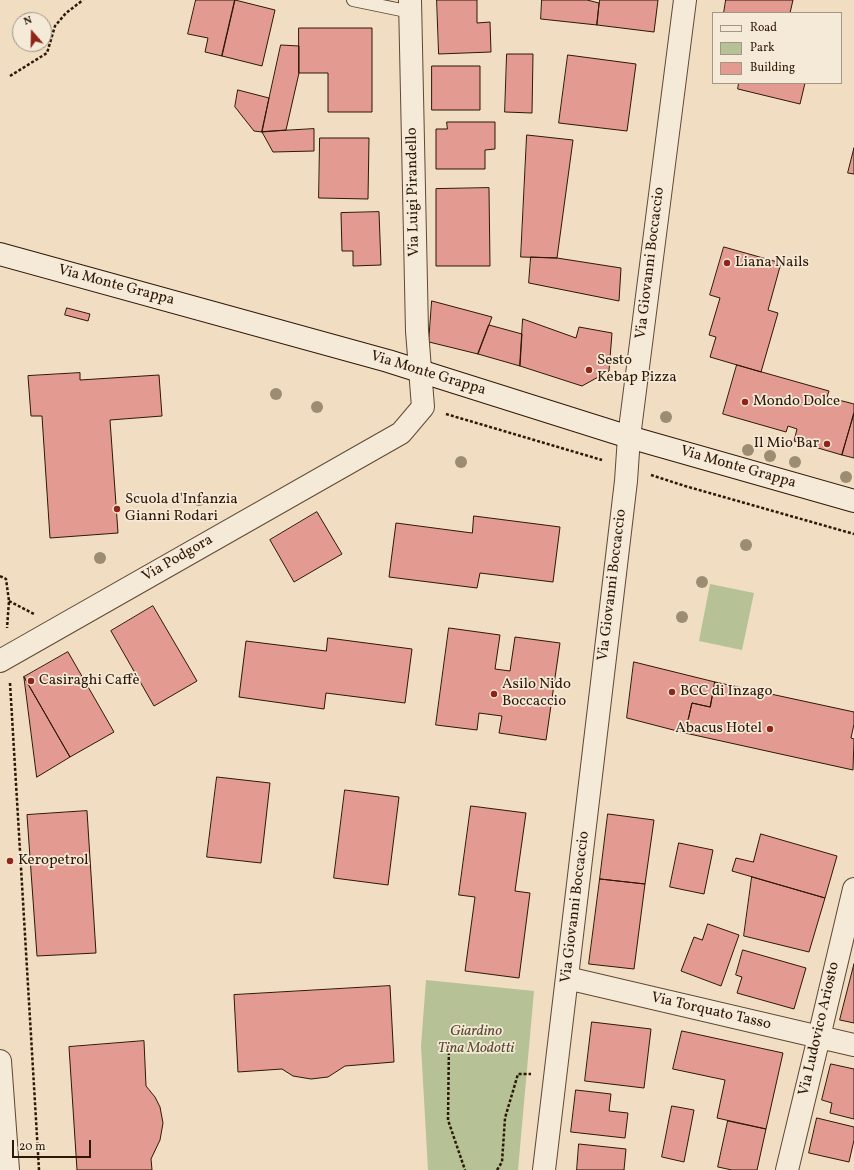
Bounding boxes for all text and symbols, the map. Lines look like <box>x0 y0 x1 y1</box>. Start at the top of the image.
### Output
north arrow <box>12 12 52 52</box>
legend <box>712 12 842 84</box>
text: N <box>22 13 34 30</box>
text: Road <box>750 20 777 36</box>
text: Park <box>750 40 775 56</box>
text: Building <box>750 60 795 76</box>
street label: Via Luigi Pirandello <box>404 127 424 257</box>
street label: Via Giovanni Boccaccio <box>633 186 669 340</box>
place label: Liana Nails <box>735 254 809 272</box>
marker: Liana Nails <box>722 258 732 268</box>
street label: Via Monte Grappa <box>56 262 176 310</box>
street label: Via Monte Grappa <box>368 348 488 400</box>
place label: Sesto Kebap Pizza <box>597 352 677 387</box>
marker: Sesto Kebap Pizza <box>584 365 594 375</box>
place label: Mondo Dolce <box>753 393 840 411</box>
marker: Mondo Dolce <box>740 397 750 407</box>
place label: Il Mio Bar <box>754 435 819 453</box>
marker: Il Mio Bar <box>822 439 832 449</box>
street label: Via Monte Grappa <box>678 443 798 493</box>
place label: Scuola d'Infanzia Gianni Rodari <box>125 491 238 526</box>
marker: Scuola d'Infanzia Gianni Rodari <box>112 504 122 514</box>
street label: Via Giovanni Boccaccio <box>595 508 631 662</box>
street label: Via Podgora <box>139 532 217 586</box>
place label: Casiraghi Caffè <box>39 672 140 690</box>
marker: Casiraghi Caffè <box>26 676 36 686</box>
place label: Asilo Nido Boccaccio <box>502 676 571 711</box>
place label: BCC di Inzago <box>680 683 773 701</box>
marker: BCC di Inzago <box>667 687 677 697</box>
marker: Asilo Nido Boccaccio <box>489 689 499 699</box>
place label: Abacus Hotel <box>675 720 762 738</box>
marker: Abacus Hotel <box>765 724 775 734</box>
street label: Via Giovanni Boccaccio <box>558 830 594 984</box>
place label: Keropetrol <box>18 852 89 870</box>
marker: Keropetrol <box>5 856 15 866</box>
street label: Via Ludovico Ariosto <box>796 960 844 1098</box>
street label: Via Torquato Tasso <box>649 989 773 1035</box>
park label: Giardino Tina Modotti <box>438 1023 514 1058</box>
scale bar <box>14 1132 93 1158</box>
text: 20 m <box>19 1139 46 1155</box>

